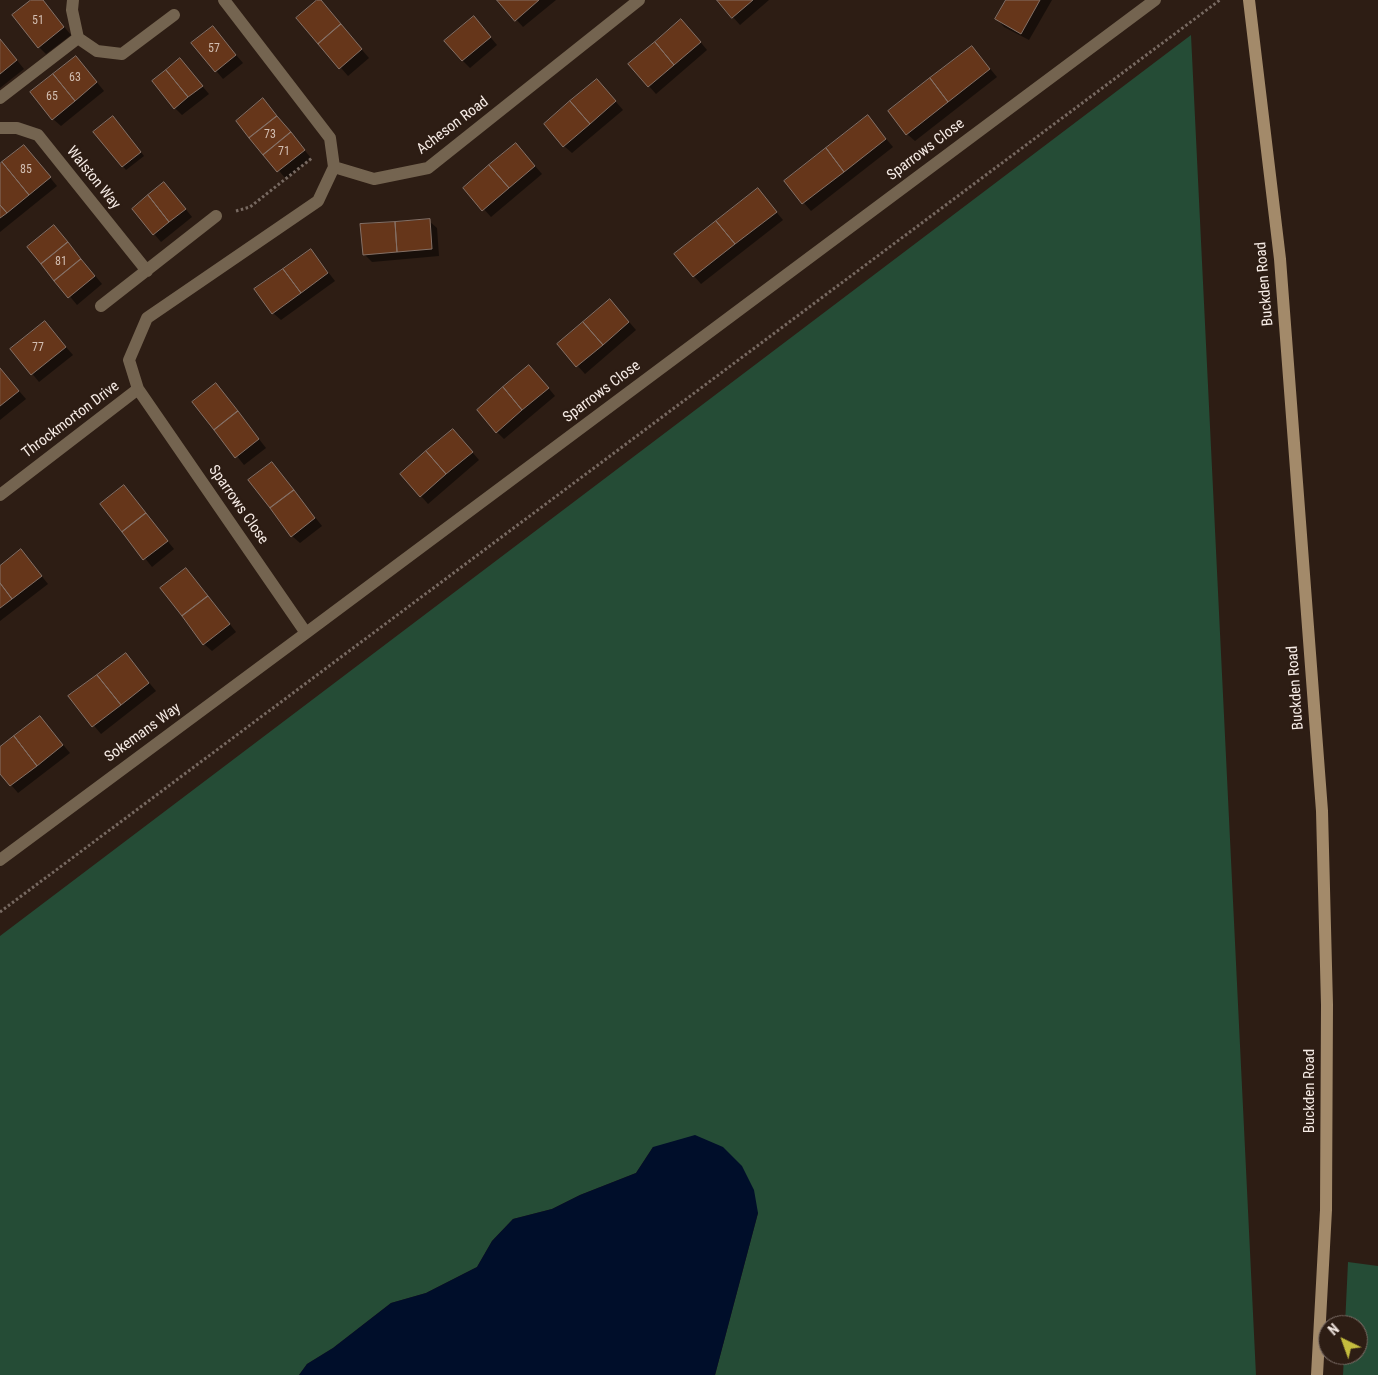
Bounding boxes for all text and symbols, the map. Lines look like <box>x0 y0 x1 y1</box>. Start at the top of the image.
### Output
house number: 51 <box>32 14 44 28</box>
house number: 57 <box>208 42 220 56</box>
house number: 63 <box>69 71 81 85</box>
house number: 65 <box>46 90 58 104</box>
street label: Acheson Road <box>414 93 492 159</box>
street label: Sparrows Close <box>884 115 968 185</box>
house number: 73 <box>264 128 276 142</box>
street label: Walston Way <box>62 143 124 213</box>
house number: 71 <box>278 145 290 159</box>
house number: 85 <box>20 163 32 177</box>
street label: Buckden Road <box>1252 241 1278 327</box>
house number: 81 <box>55 255 67 269</box>
house number: 77 <box>32 341 44 355</box>
street label: Sparrows Close <box>560 357 644 427</box>
street label: Throckmorton Drive <box>19 378 123 462</box>
street label: Sparrows Close <box>204 462 272 548</box>
street label: Buckden Road <box>1284 645 1308 731</box>
street label: Sokemans Way <box>102 699 184 767</box>
street label: Buckden Road <box>1301 1049 1319 1133</box>
north arrow <box>1318 1315 1368 1365</box>
text: N <box>1325 1321 1342 1338</box>

